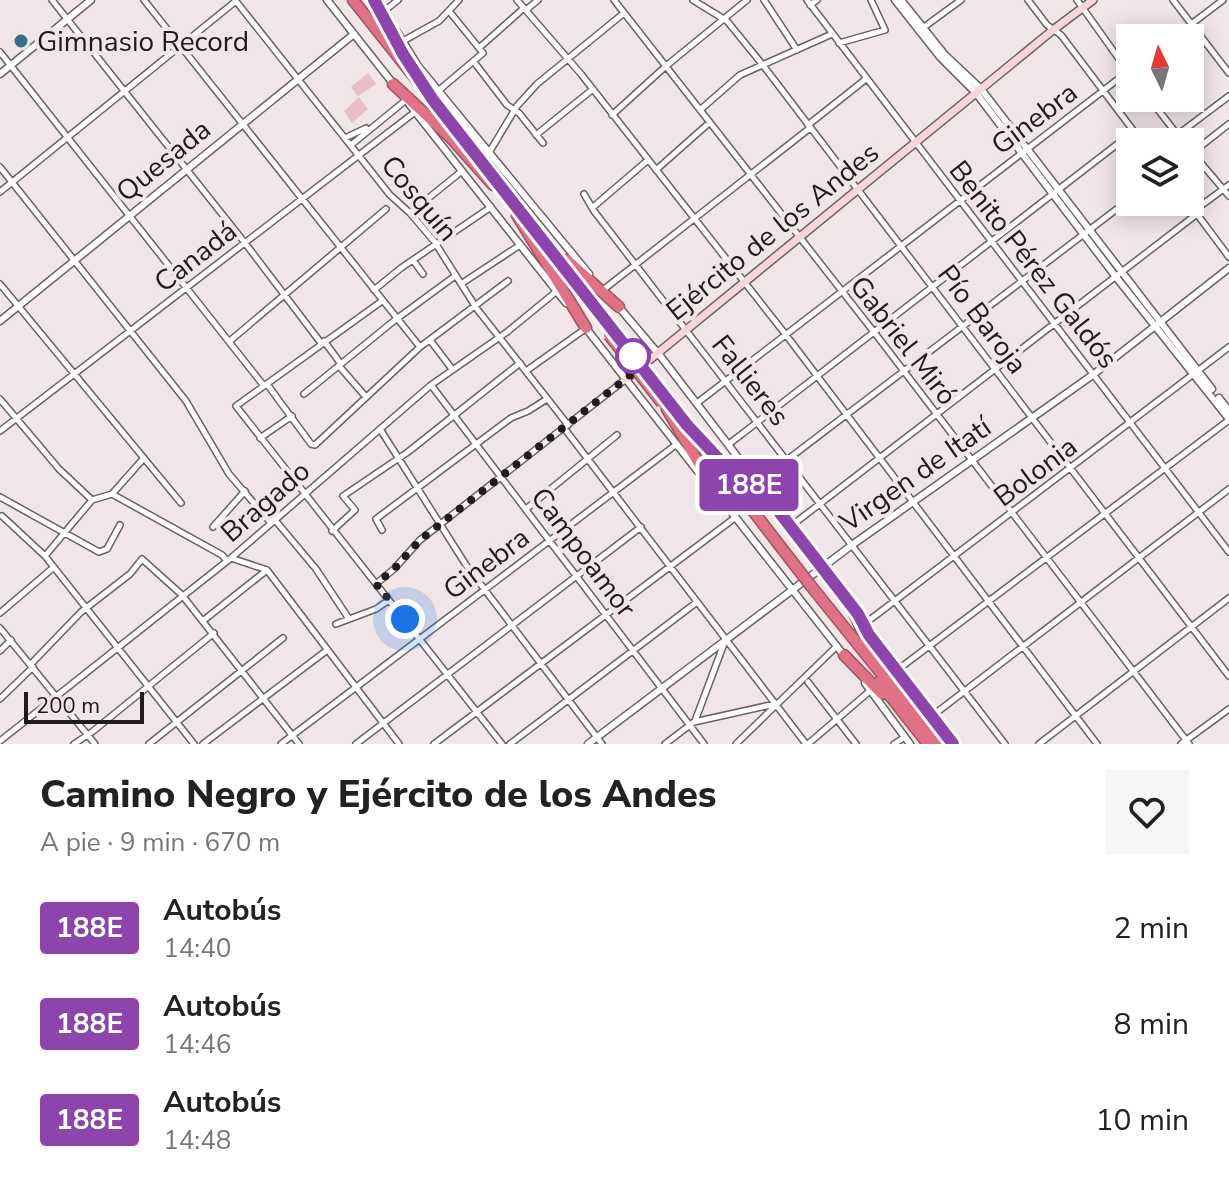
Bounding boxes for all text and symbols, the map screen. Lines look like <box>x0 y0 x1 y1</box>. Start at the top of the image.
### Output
place label: Gimnasio Record <box>37 23 249 61</box>
north arrow <box>1116 24 1204 112</box>
map controls <box>1116 24 1204 216</box>
marker: Gimnasio Record <box>12 32 30 50</box>
street label: Ginebra <box>984 74 1085 164</box>
street label: Quesada <box>108 111 219 211</box>
button: layers <box>1116 128 1204 216</box>
street label: Ejército de los Andes <box>658 134 887 329</box>
street label: Cosquín <box>372 148 466 250</box>
street label: Benito Pérez Galdós <box>940 153 1126 376</box>
street label: Canadá <box>146 213 245 301</box>
street label: Pío Baroja <box>929 257 1036 382</box>
street label: Gabriel Miró <box>841 268 966 413</box>
street label: Fallieres <box>703 327 798 434</box>
unlabelled marker <box>616 339 650 373</box>
street label: Virgen de Itatí <box>832 408 1000 542</box>
street label: Bolonia <box>986 428 1085 516</box>
street label: Bragado <box>213 452 318 551</box>
line badge: 188E <box>693 459 805 511</box>
text: 188E <box>715 466 783 504</box>
street label: Campoamor <box>522 480 645 625</box>
street label: Ginebra <box>436 519 537 609</box>
your location <box>385 599 425 639</box>
scale bar <box>24 688 144 724</box>
text: 200 m <box>36 691 100 721</box>
text: Camino Negro y Ejército de los Andes <box>40 769 717 820</box>
button: heart <box>1105 770 1189 854</box>
text: A pie · 9 min · 670 m <box>40 825 280 860</box>
text: Autobús <box>163 890 281 931</box>
text: 2 min <box>1114 908 1189 949</box>
text: 188E <box>56 909 123 947</box>
text: 14:40 <box>163 931 231 966</box>
text: Autobús <box>163 986 281 1027</box>
text: 8 min <box>1114 1004 1189 1045</box>
text: 188E <box>56 1005 123 1043</box>
text: 14:46 <box>163 1027 231 1062</box>
text: Autobús <box>163 1082 281 1123</box>
text: 10 min <box>1096 1100 1189 1141</box>
text: 188E <box>56 1101 123 1139</box>
text: 14:48 <box>163 1123 231 1158</box>

